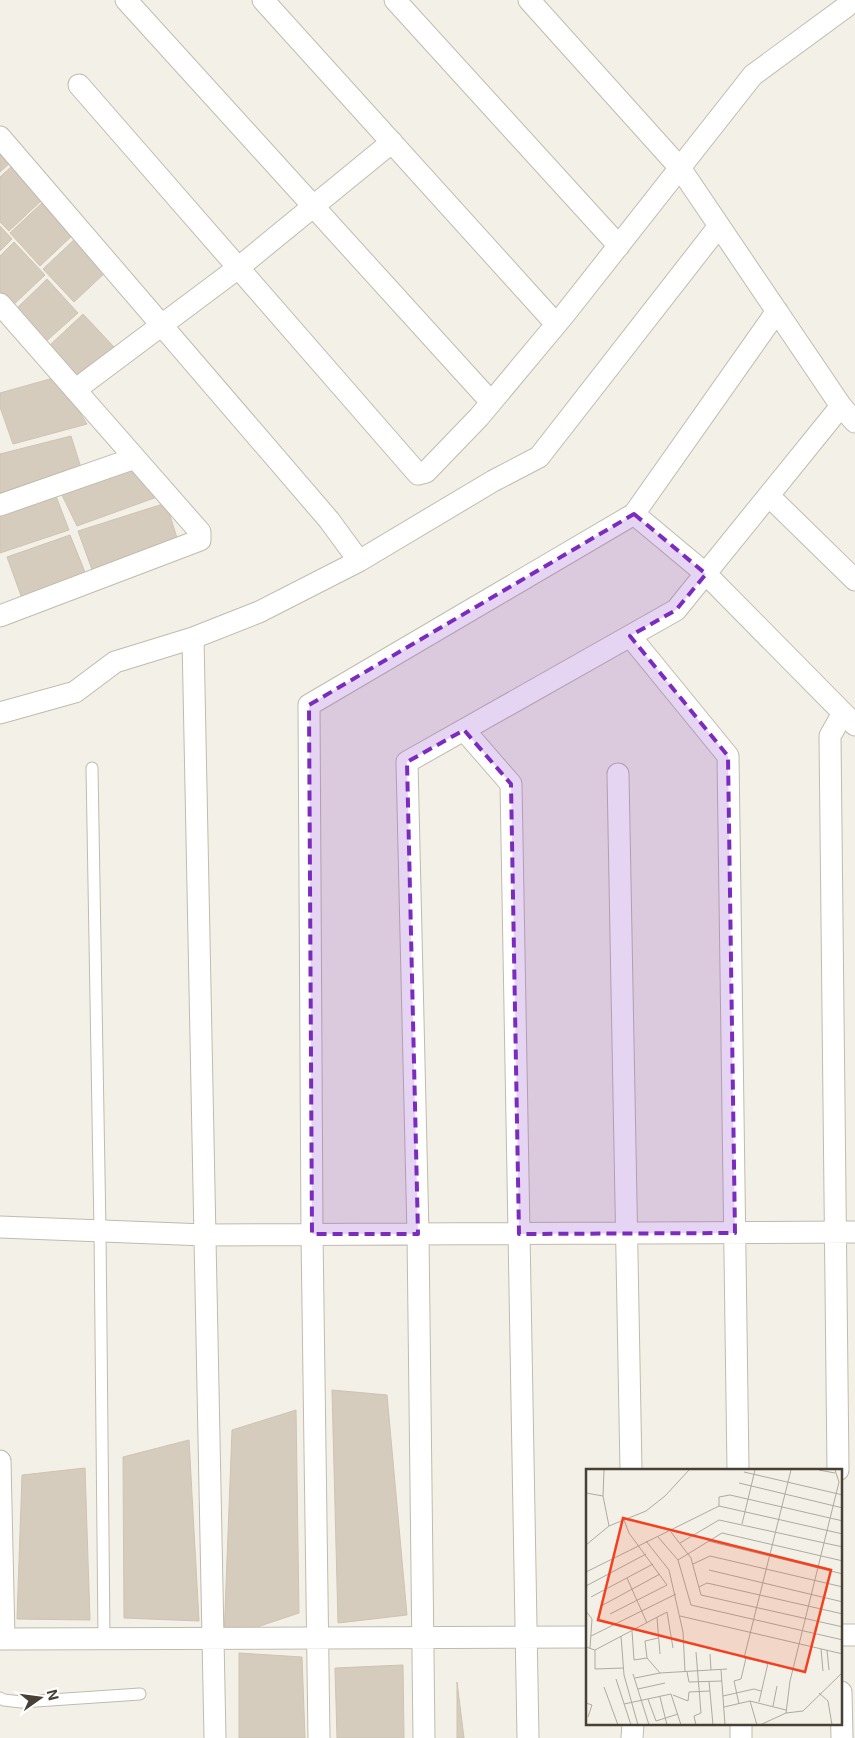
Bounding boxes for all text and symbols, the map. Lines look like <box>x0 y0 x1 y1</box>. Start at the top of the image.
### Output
inset map <box>586 1469 842 1726</box>
north arrow <box>15 1673 65 1723</box>
text: N <box>44 1688 63 1702</box>

